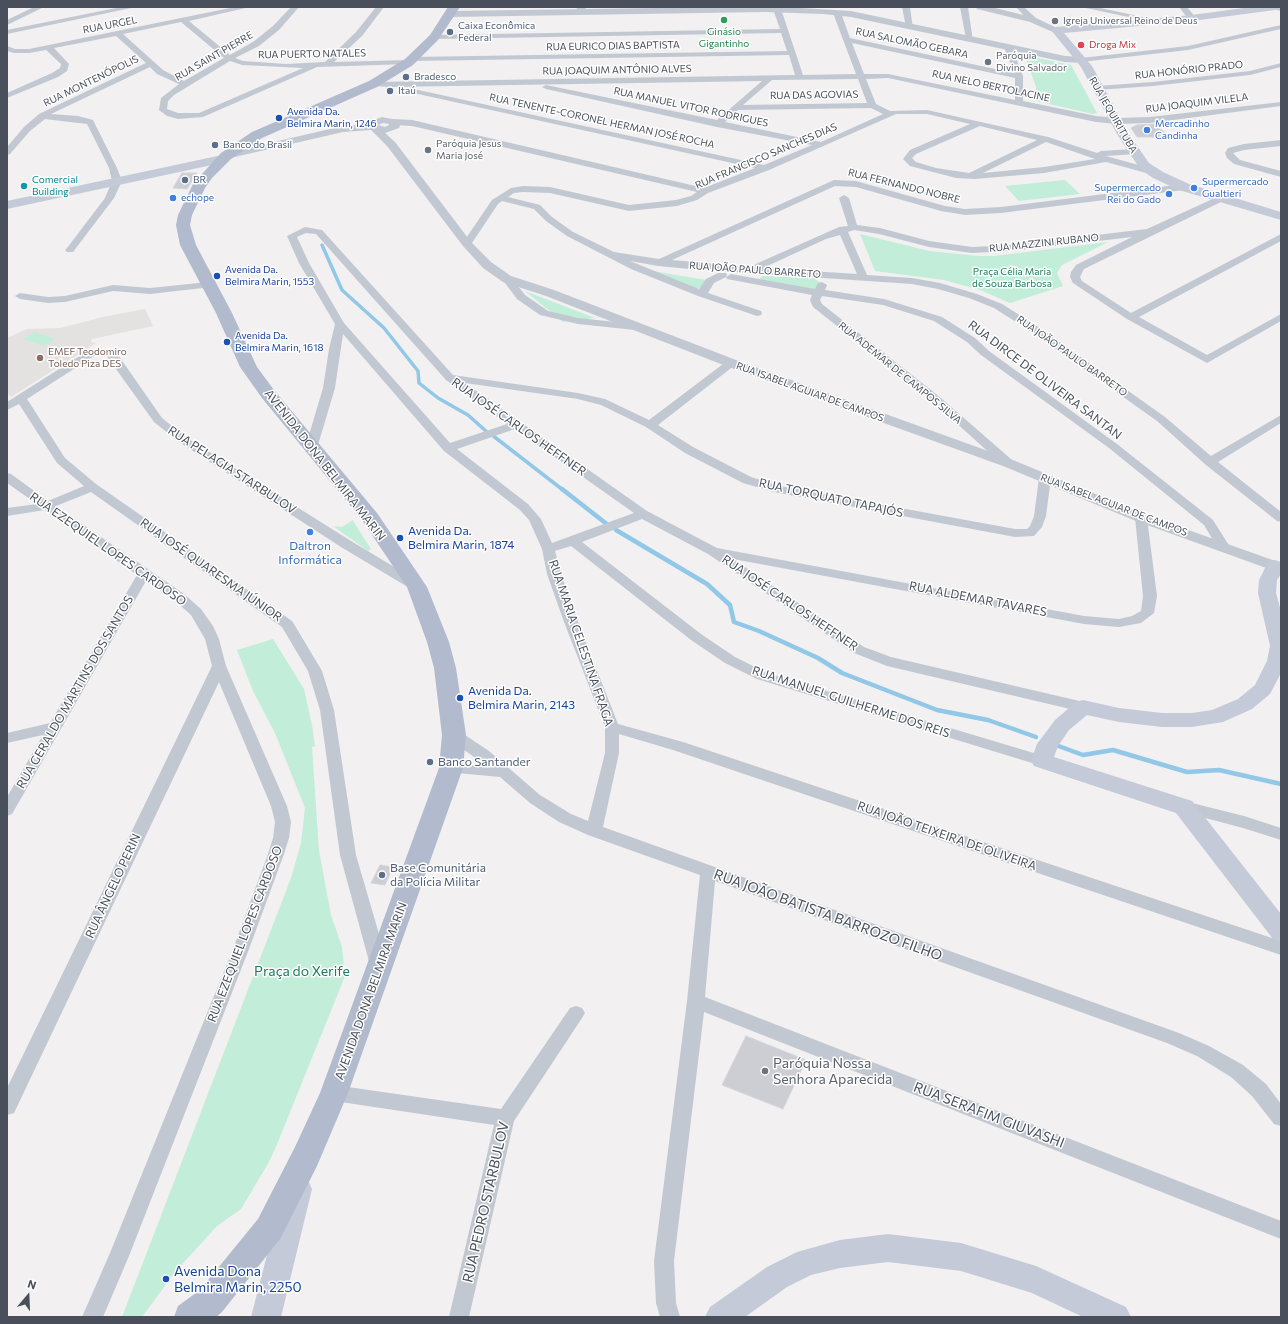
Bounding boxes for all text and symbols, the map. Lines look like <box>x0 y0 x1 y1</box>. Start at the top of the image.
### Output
street label: RUA URGEL <box>82 14 138 36</box>
marker: Ginásio Gigantinho <box>719 15 729 25</box>
place label: Igreja Universal Reino de Deus <box>1063 15 1197 27</box>
marker: Igreja Universal Reino de Deus <box>1050 16 1060 26</box>
place label: Caixa Econômica Federal <box>458 20 535 44</box>
street label: RUA SALOMÃO GEBARA <box>854 25 970 61</box>
place label: Ginásio Gigantinho <box>699 26 749 50</box>
marker: Caixa Econômica Federal <box>445 27 455 37</box>
street label: RUA SAINT PIERRE <box>173 29 255 83</box>
street label: RUA EURICO DIAS BAPTISTA <box>546 39 680 53</box>
place label: Droga Mix <box>1089 39 1136 51</box>
marker: Droga Mix <box>1076 40 1086 50</box>
street label: RUA PUERTO NATALES <box>258 47 366 61</box>
place label: Paróquia Divino Salvador <box>996 50 1067 74</box>
street label: RUA MONTENÓPOLIS <box>41 53 141 109</box>
marker: Paróquia Divino Salvador <box>983 57 993 67</box>
street label: RUA HONÓRIO PRADO <box>1134 58 1244 82</box>
street label: RUA JOAQUIM ANTÔNIO ALVES <box>542 63 692 77</box>
street label: RUA NELO BERTOLACINE <box>931 68 1051 104</box>
place label: Bradesco <box>414 71 456 83</box>
marker: Bradesco <box>401 72 411 82</box>
street label: RUA JEQUIRITUBA <box>1086 75 1140 155</box>
place label: Itaú <box>398 85 416 97</box>
street label: RUA MANUEL VITOR RODRIGUES <box>613 85 769 129</box>
marker: Itaú <box>385 86 395 96</box>
street label: RUA DAS AGOVIAS <box>770 88 858 102</box>
street label: RUA TENENTE-CORONEL HERMAN JOSÉ ROCHA <box>488 91 716 151</box>
street label: RUA JOAQUIM VILELA <box>1145 91 1249 115</box>
place label: Avenida Da. Belmira Marin, 1246 <box>287 106 377 130</box>
marker: Avenida Da. Belmira Marin, 1246 <box>274 113 284 123</box>
place label: Mercadinho Candinha <box>1155 118 1210 142</box>
street label: RUA FRANCISCO SANCHES DIAS <box>693 121 839 191</box>
marker: Mercadinho Candinha <box>1142 125 1152 135</box>
place label: Paróquia Jesus Maria José <box>436 138 501 162</box>
place label: Banco do Brasil <box>223 139 292 151</box>
marker: Banco do Brasil <box>210 140 220 150</box>
marker: Paróquia Jesus Maria José <box>423 145 433 155</box>
street label: RUA FERNANDO NOBRE <box>847 166 961 206</box>
place label: Comercial Building <box>32 174 78 198</box>
place label: BR <box>193 174 206 186</box>
marker: BR <box>180 175 190 185</box>
place label: Supermercado Gualtieri <box>1202 176 1268 200</box>
marker: Comercial Building <box>19 181 29 191</box>
place label: Supermercado Rei do Gado <box>1095 182 1161 206</box>
marker: Supermercado Gualtieri <box>1189 183 1199 193</box>
marker: Supermercado Rei do Gado <box>1164 189 1174 199</box>
place label: echope <box>181 192 214 204</box>
marker: echope <box>168 193 178 203</box>
street label: RUA MAZZINI RUBANO <box>989 231 1099 255</box>
street label: RUA JOÃO PAULO BARRETO <box>689 259 821 281</box>
place label: Avenida Da. Belmira Marin, 1553 <box>225 264 314 288</box>
park label: Praça Célia Maria de Souza Barbosa <box>972 266 1052 290</box>
marker: Avenida Da. Belmira Marin, 1553 <box>212 271 222 281</box>
street label: RUA JOÃO PAULO BARRETO <box>1015 313 1129 399</box>
street label: RUA DIRCE DE OLIVEIRA SANTAN <box>965 318 1125 442</box>
street label: RUA ADEMAR DE CAMPOS SILVA <box>836 320 964 426</box>
place label: Avenida Da. Belmira Marin, 1618 <box>235 330 324 354</box>
marker: Avenida Da. Belmira Marin, 1618 <box>222 337 232 347</box>
place label: EMEF Teodomiro Toledo Piza DES <box>48 346 127 370</box>
marker: EMEF Teodomiro Toledo Piza DES <box>35 353 45 363</box>
street label: RUA ISABEL AGUIAR DE CAMPOS <box>735 360 885 424</box>
street label: RUA JOSÉ CARLOS HEFFNER <box>449 375 589 479</box>
street label: AVENIDA DONA BELMIRA MARIN <box>261 387 389 543</box>
street label: RUA PELAGIA STARBULOV <box>165 423 299 517</box>
street label: RUA ISABEL AGUIAR DE CAMPOS <box>1039 471 1189 539</box>
street label: RUA TORQUATO TAPAJÓS <box>758 476 904 520</box>
street label: RUA EZEQUIEL LOPES CARDOSO <box>27 489 189 609</box>
street label: RUA JOSÉ QUARESMA JÚNIOR <box>137 515 285 625</box>
place label: Avenida Da. Belmira Marin, 1874 <box>408 524 515 552</box>
marker: Daltron Informática <box>305 527 315 537</box>
marker: Avenida Da. Belmira Marin, 1874 <box>395 533 405 543</box>
place label: Daltron Informática <box>278 539 342 567</box>
street label: RUA JOSÉ CARLOS HEFFNER <box>719 552 861 654</box>
street label: RUA MARIA CELESTINA FRAGA <box>546 558 616 728</box>
street label: RUA ALDEMAR TAVARES <box>908 579 1048 619</box>
street label: RUA GERALDO MARTINS DOS SANTOS <box>14 593 136 791</box>
street label: RUA MANUEL GUILHERME DOS REIS <box>750 663 952 741</box>
place label: Avenida Da. Belmira Marin, 2143 <box>468 684 575 712</box>
marker: Avenida Da. Belmira Marin, 2143 <box>455 693 465 703</box>
place label: Banco Santander <box>438 755 531 769</box>
marker: Banco Santander <box>425 757 435 767</box>
street label: RUA JOÃO TEIXEIRA DE OLIVEIRA <box>856 799 1038 873</box>
street label: RUA ÂNGELO PERIN <box>82 831 144 941</box>
street label: RUA EZEQUIEL LOPES CARDOSO <box>205 844 285 1024</box>
place label: Base Comunitária da Polícia Militar <box>390 861 486 889</box>
street label: RUA JOÃO BATISTA BARROZO FILHO <box>712 866 944 964</box>
marker: Base Comunitária da Polícia Militar <box>377 870 387 880</box>
street label: AVENIDA DONA BELMIRA MARIN <box>332 900 410 1082</box>
park label: Praça do Xerife <box>254 963 350 979</box>
place label: Paróquia Nossa Senhora Aparecida <box>773 1055 892 1088</box>
marker: Paróquia Nossa Senhora Aparecida <box>760 1066 770 1076</box>
street label: RUA SERAFIM GIUVASHI <box>911 1078 1067 1152</box>
street label: RUA PEDRO STARBULOV <box>459 1120 513 1284</box>
place label: Avenida Dona Belmira Marin, 2250 <box>174 1263 302 1296</box>
marker: Avenida Dona Belmira Marin, 2250 <box>161 1274 171 1284</box>
north arrow <box>8 1276 48 1316</box>
text: N <box>26 1277 38 1292</box>

